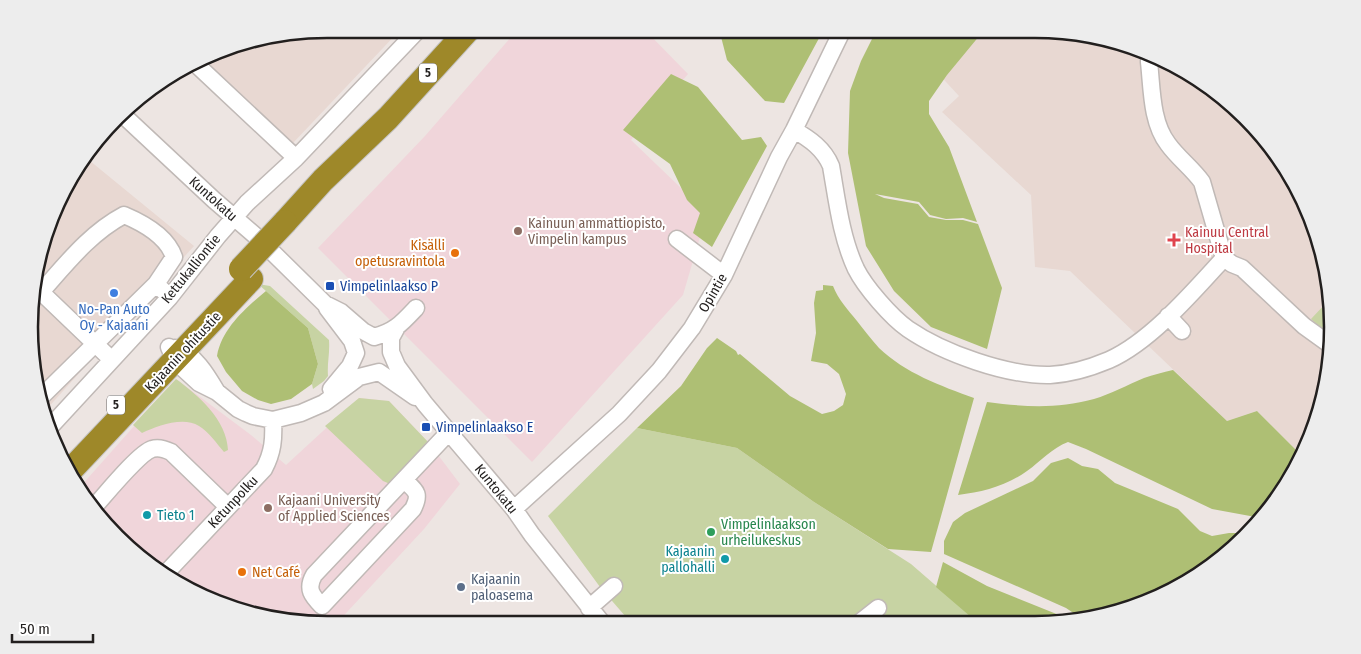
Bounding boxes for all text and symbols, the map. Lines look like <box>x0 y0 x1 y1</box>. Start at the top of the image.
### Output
road number: 5 <box>419 64 437 82</box>
street label: Kuntokatu <box>185 173 241 225</box>
place label: Kainuun ammattiopisto, Vimpelin kampus <box>528 215 665 248</box>
place label: Kainuu Central Hospital <box>1185 224 1269 257</box>
marker: Kainuun ammattiopisto, Vimpelin kampus <box>512 225 524 237</box>
street label: Kettukalliontie <box>158 231 224 307</box>
marker: Kainuu Central Hospital <box>1167 233 1181 247</box>
place label: Kisälli opetusravintola <box>355 237 445 270</box>
marker: Kisälli opetusravintola <box>449 247 461 259</box>
street label: Opintie <box>695 270 731 316</box>
place label: Vimpelinlaakso P <box>340 278 438 295</box>
marker: Vimpelinlaakso P <box>324 280 336 292</box>
marker: No-Pan Auto Oy - Kajaani <box>108 287 120 299</box>
place label: No-Pan Auto Oy - Kajaani <box>78 301 150 334</box>
street label: Kajaanin ohitustie <box>141 308 225 396</box>
road number: 5 <box>107 396 125 414</box>
place label: Vimpelinlaakso E <box>436 419 534 436</box>
marker: Vimpelinlaakso E <box>420 421 432 433</box>
street label: Kuntokatu <box>471 461 521 517</box>
street label: Ketunpolku <box>204 472 262 532</box>
place label: Kajaani University of Applied Sciences <box>278 492 390 525</box>
marker: Kajaani University of Applied Sciences <box>262 502 274 514</box>
place label: Tieto 1 <box>157 507 194 524</box>
marker: Tieto 1 <box>141 509 153 521</box>
place label: Vimpelinlaakson urheilukeskus <box>721 516 816 549</box>
marker: Vimpelinlaakson urheilukeskus <box>705 526 717 538</box>
place label: Kajaanin pallohalli <box>661 543 715 576</box>
marker: Kajaanin pallohalli <box>719 553 731 565</box>
place label: Net Café <box>252 564 300 581</box>
marker: Net Café <box>236 566 248 578</box>
place label: Kajaanin paloasema <box>471 571 533 604</box>
marker: Kajaanin paloasema <box>455 581 467 593</box>
scale bar <box>12 612 94 644</box>
text: 50 m <box>20 620 50 638</box>

